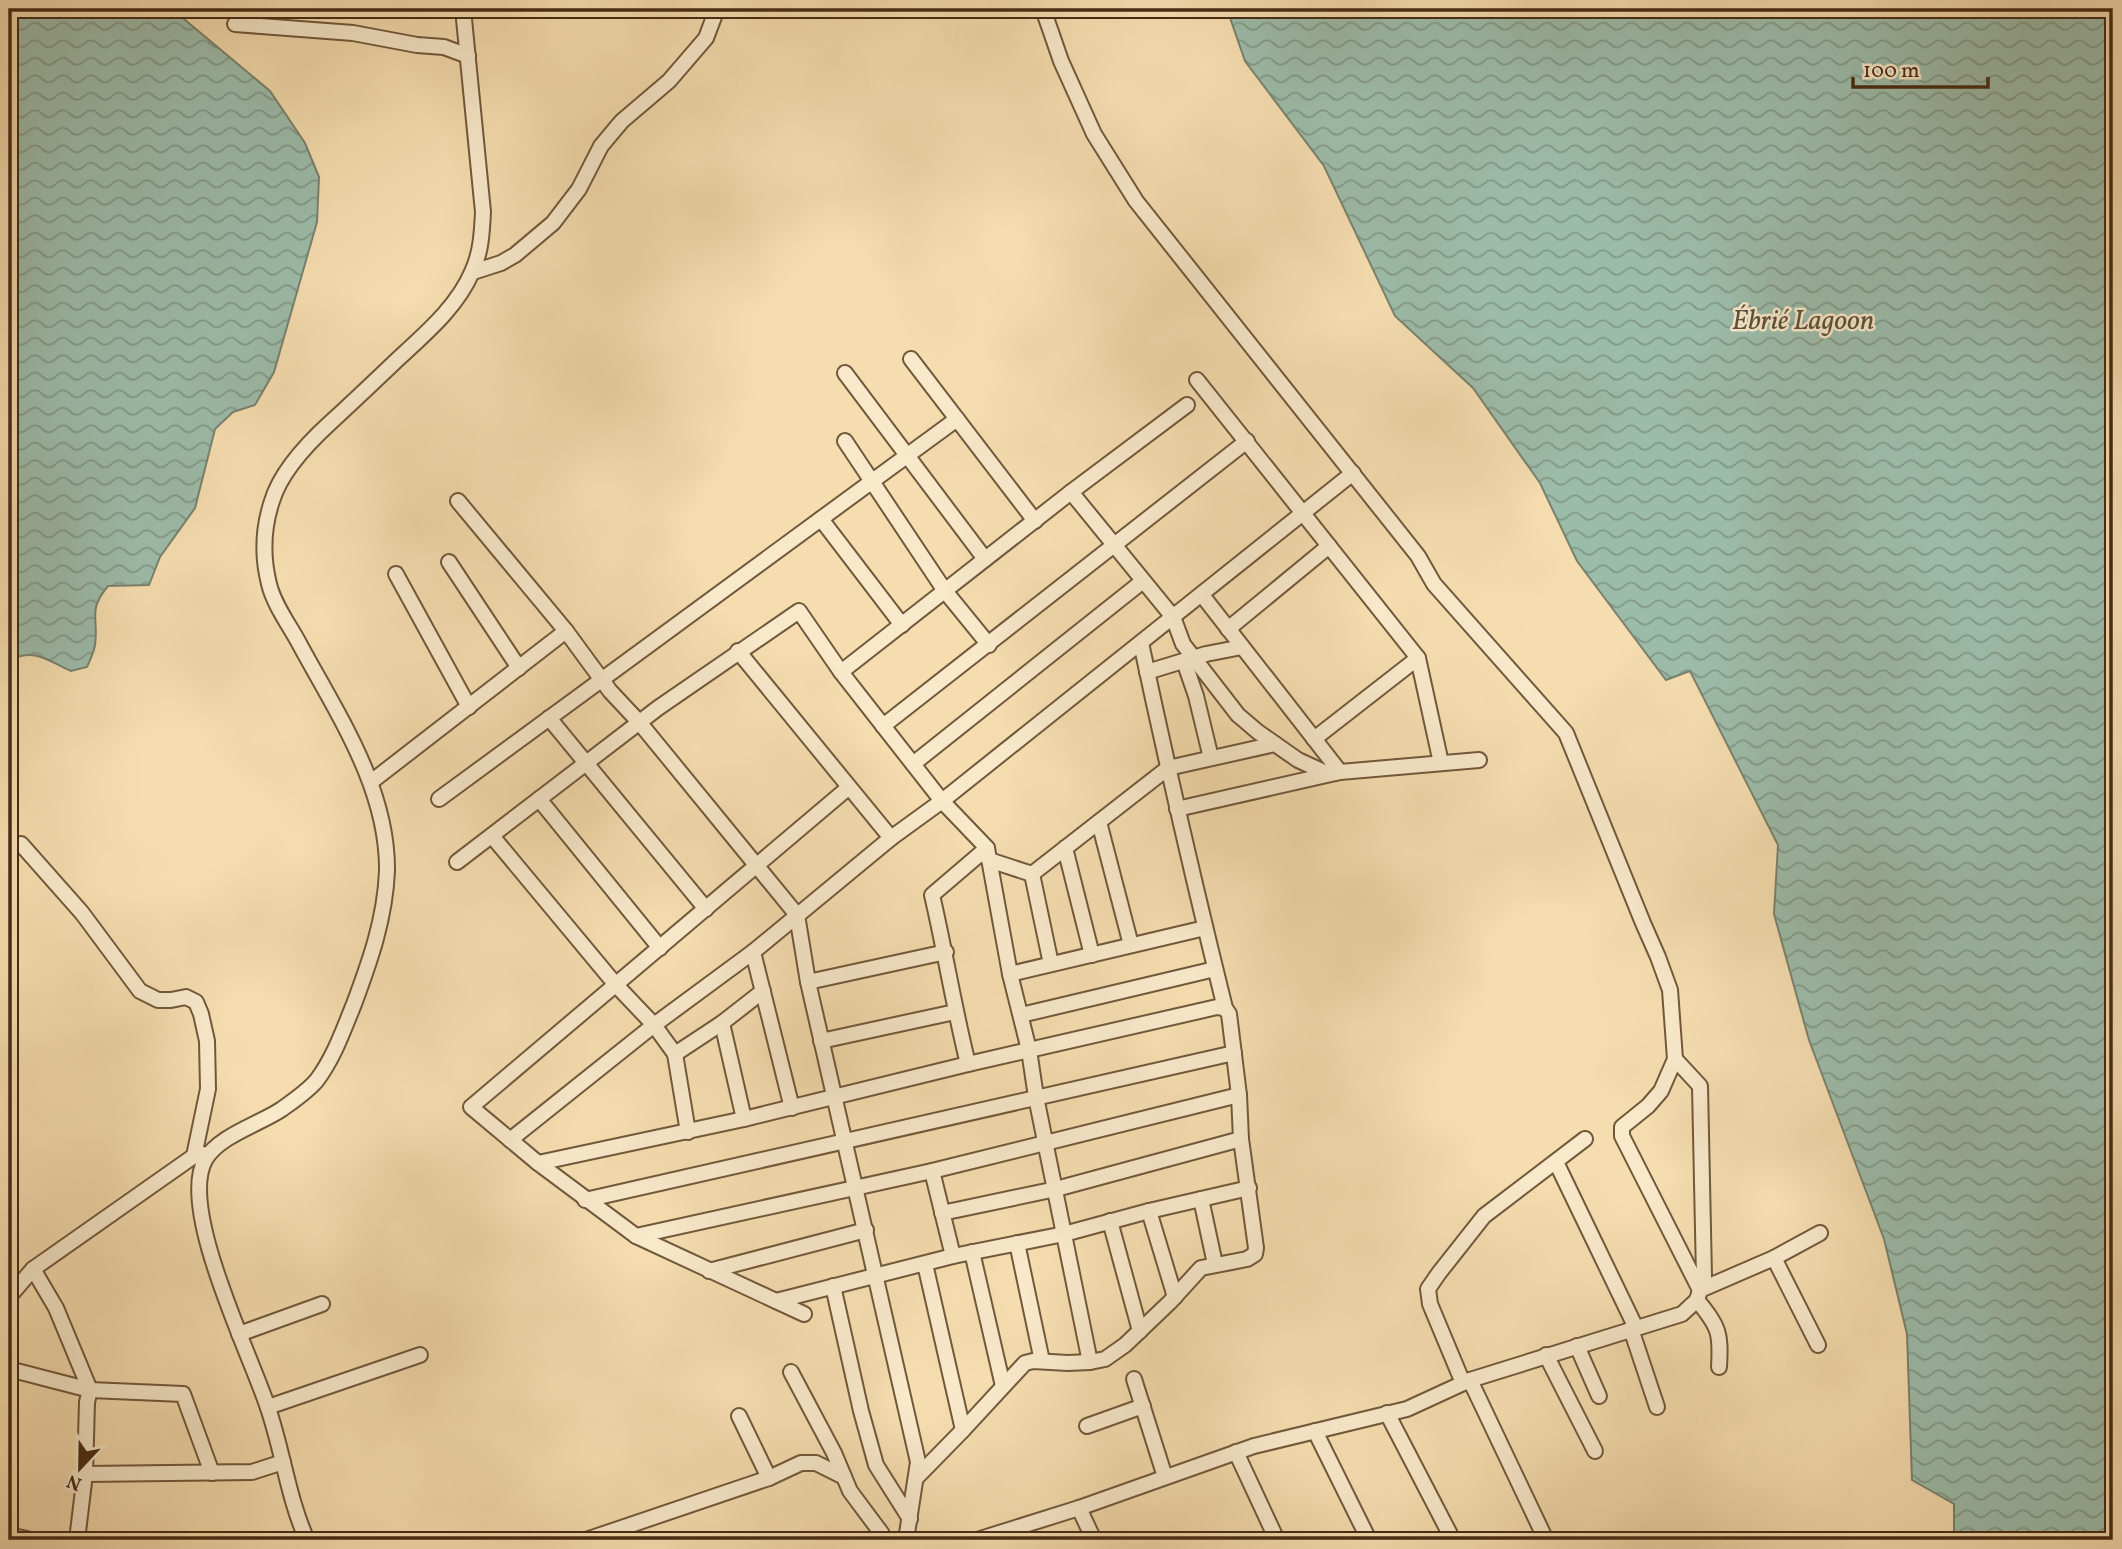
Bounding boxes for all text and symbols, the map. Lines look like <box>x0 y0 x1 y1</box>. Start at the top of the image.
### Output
scale bar <box>1853 46 1987 90</box>
text: 100 m <box>1863 57 1920 86</box>
water label: Ébrié Lagoon <box>1732 302 1874 341</box>
north arrow <box>46 1434 116 1504</box>
text: N <box>63 1467 86 1497</box>

